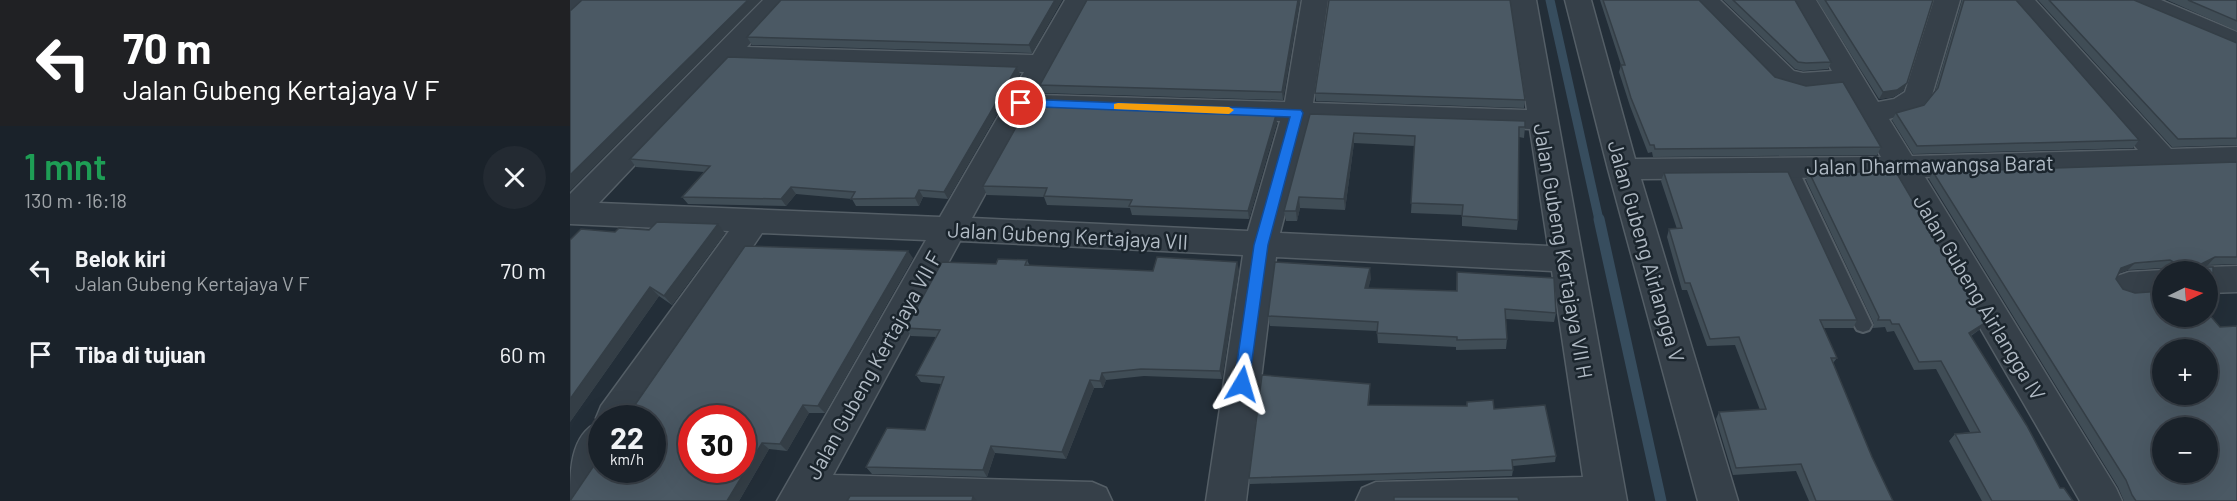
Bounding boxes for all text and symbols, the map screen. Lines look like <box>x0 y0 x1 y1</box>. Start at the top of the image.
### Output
text: 70 m <box>123 22 211 72</box>
icon: left <box>24 24 102 102</box>
text: Jalan Gubeng Kertajaya V F <box>123 73 439 105</box>
pin <box>995 77 1046 128</box>
icon: arrive <box>1004 86 1037 119</box>
street label: Jalan Gubeng Kertajaya VII H <box>1529 121 1599 381</box>
street label: Jalan Gubeng Airlangga V <box>1603 137 1691 365</box>
text: 1 mnt <box>24 144 107 187</box>
button: close <box>483 146 546 209</box>
street label: Jalan Dharmawangsa Barat <box>1806 149 2054 179</box>
text: 130 m · 16:18 <box>24 188 127 212</box>
street label: Jalan Gubeng Airlangga IV <box>1909 190 2051 404</box>
street label: Jalan Gubeng Kertajaya VII <box>947 216 1189 254</box>
text: Belok kiri <box>75 245 166 271</box>
street label: Jalan Gubeng Kertajaya VII F <box>800 247 946 483</box>
icon: left <box>24 254 57 287</box>
text: 70 m <box>501 257 546 283</box>
north arrow <box>2152 261 2218 327</box>
map controls <box>2152 261 2218 483</box>
text: Jalan Gubeng Kertajaya V F <box>75 271 309 295</box>
icon: arrive <box>24 338 57 371</box>
button: + <box>2152 339 2218 405</box>
text: Tiba di tujuan <box>75 341 206 367</box>
text: 60 m <box>500 341 546 367</box>
position arrow <box>1210 352 1274 416</box>
speed limit sign: 30 <box>678 405 756 483</box>
button: − <box>2152 417 2218 483</box>
text: 22 <box>610 419 644 455</box>
text: km/h <box>610 450 644 468</box>

